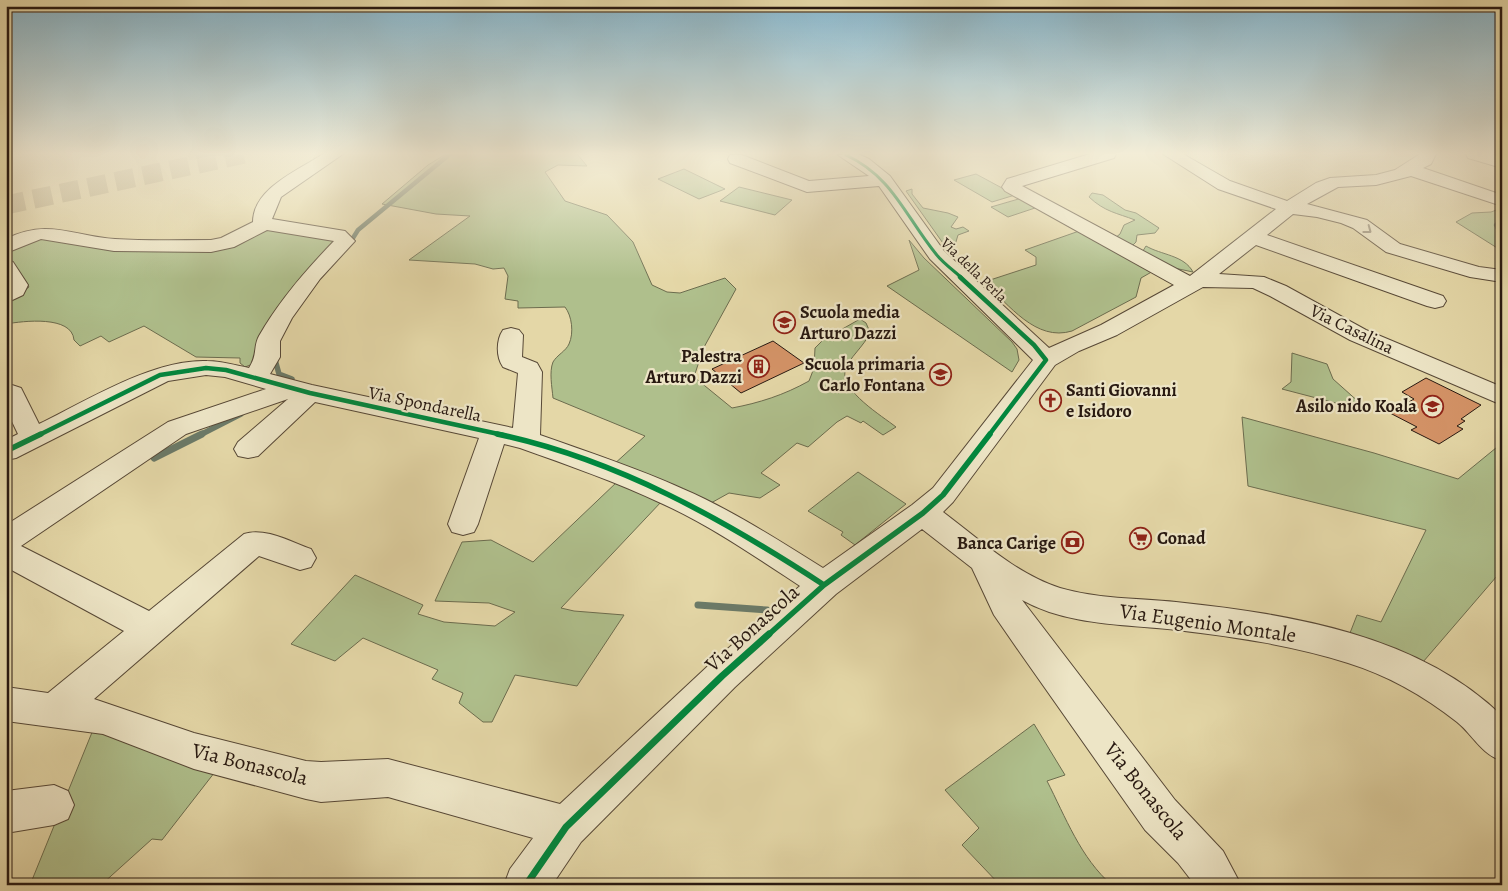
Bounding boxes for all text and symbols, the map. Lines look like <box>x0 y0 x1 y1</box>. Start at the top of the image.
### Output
one-way arrow <box>1362 224 1372 233</box>
street label: Via della Perla <box>936 232 1012 307</box>
street label: Via Casalina <box>1305 298 1398 360</box>
place label: Scuola media Arturo Dazzi <box>799 300 900 345</box>
school or university icon: Scuola media Arturo Dazzi <box>772 310 796 334</box>
place label: Palestra Arturo Dazzi <box>644 344 742 389</box>
place label: Scuola primaria Carlo Fontana <box>805 352 925 397</box>
building icon: Palestra Arturo Dazzi <box>746 354 770 378</box>
school or university icon: Scuola primaria Carlo Fontana <box>929 362 953 386</box>
place label: Santi Giovanni e Isidoro <box>1066 378 1177 423</box>
street label: Via Spondarella <box>365 380 484 428</box>
church icon: Santi Giovanni e Isidoro <box>1038 388 1062 412</box>
place label: Asilo nido Koala <box>1295 394 1417 418</box>
school or university icon: Asilo nido Koala <box>1421 394 1445 418</box>
supermarket icon: Conad <box>1129 526 1153 550</box>
place label: Conad <box>1157 526 1206 550</box>
place label: Banca Carige <box>957 531 1056 555</box>
bank icon: Banca Carige <box>1060 531 1084 555</box>
street label: Via Bonascola <box>698 578 805 679</box>
street label: Via Eugenio Montale <box>1117 597 1298 649</box>
street label: Via Bonascola <box>1097 735 1194 846</box>
street label: Via Bonascola <box>188 736 311 792</box>

